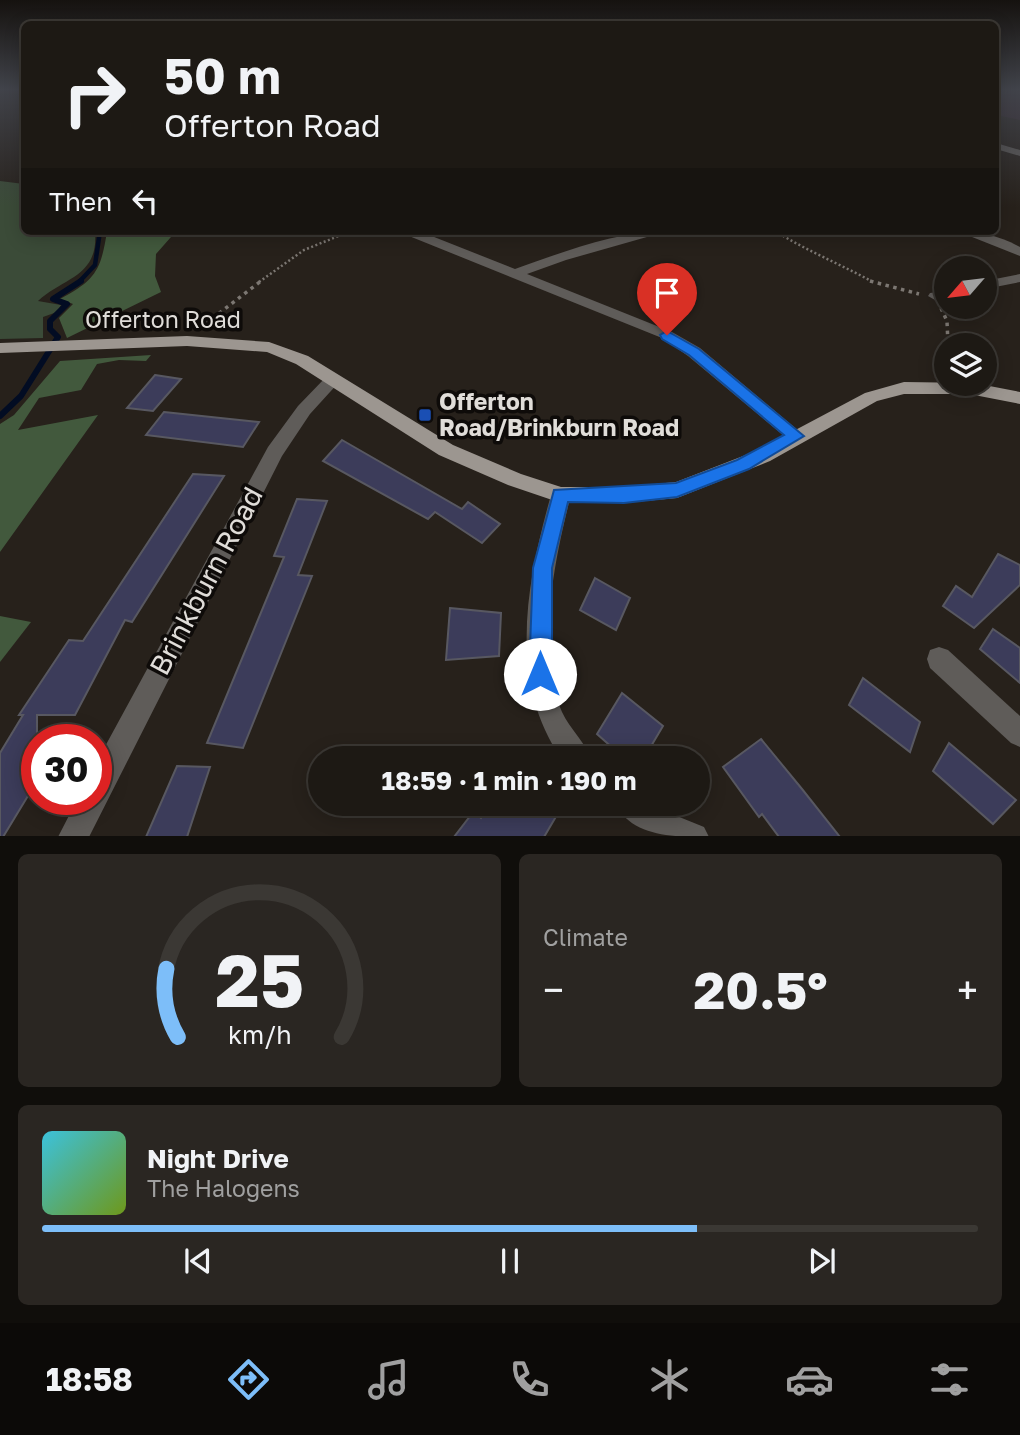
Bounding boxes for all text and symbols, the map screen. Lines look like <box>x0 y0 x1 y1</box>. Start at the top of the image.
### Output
text: 50 m <box>164 46 281 105</box>
icon: right <box>49 49 140 140</box>
text: Offerton Road <box>164 106 381 144</box>
icon: left <box>126 182 164 220</box>
text: Then <box>49 186 112 217</box>
north arrow <box>934 256 998 318</box>
map controls <box>934 256 997 396</box>
pin <box>637 263 697 335</box>
icon: arrive <box>648 274 686 312</box>
street label: Offerton Road <box>85 305 241 333</box>
button: layers <box>934 333 997 396</box>
place label: Offerton Road/Brinkburn Road <box>439 387 679 441</box>
marker: Offerton Road/Brinkburn Road <box>417 407 433 423</box>
street label: Brinkburn Road <box>142 481 269 680</box>
position arrow <box>503 637 577 711</box>
speed limit sign: 30 <box>21 724 112 815</box>
text: 18:59 · 1 min · 190 m <box>382 765 636 796</box>
text: Climate <box>543 923 628 951</box>
text: 25 <box>215 936 304 1023</box>
text: 20.5° <box>693 958 828 1020</box>
text: − <box>543 967 564 1012</box>
text: + <box>957 967 978 1012</box>
text: km/h <box>228 1018 291 1049</box>
text: Night Drive <box>147 1143 289 1174</box>
text: The Halogens <box>147 1174 300 1202</box>
icon: previous <box>179 1242 217 1280</box>
icon: pause <box>491 1242 529 1280</box>
icon: next <box>803 1242 841 1280</box>
icon: directions <box>224 1355 273 1404</box>
icon: music <box>364 1355 413 1404</box>
icon: phone <box>505 1355 554 1404</box>
icon: climate <box>645 1355 694 1404</box>
icon: car <box>785 1355 834 1404</box>
icon: filters <box>925 1355 974 1404</box>
text: 18:58 <box>46 1360 133 1398</box>

